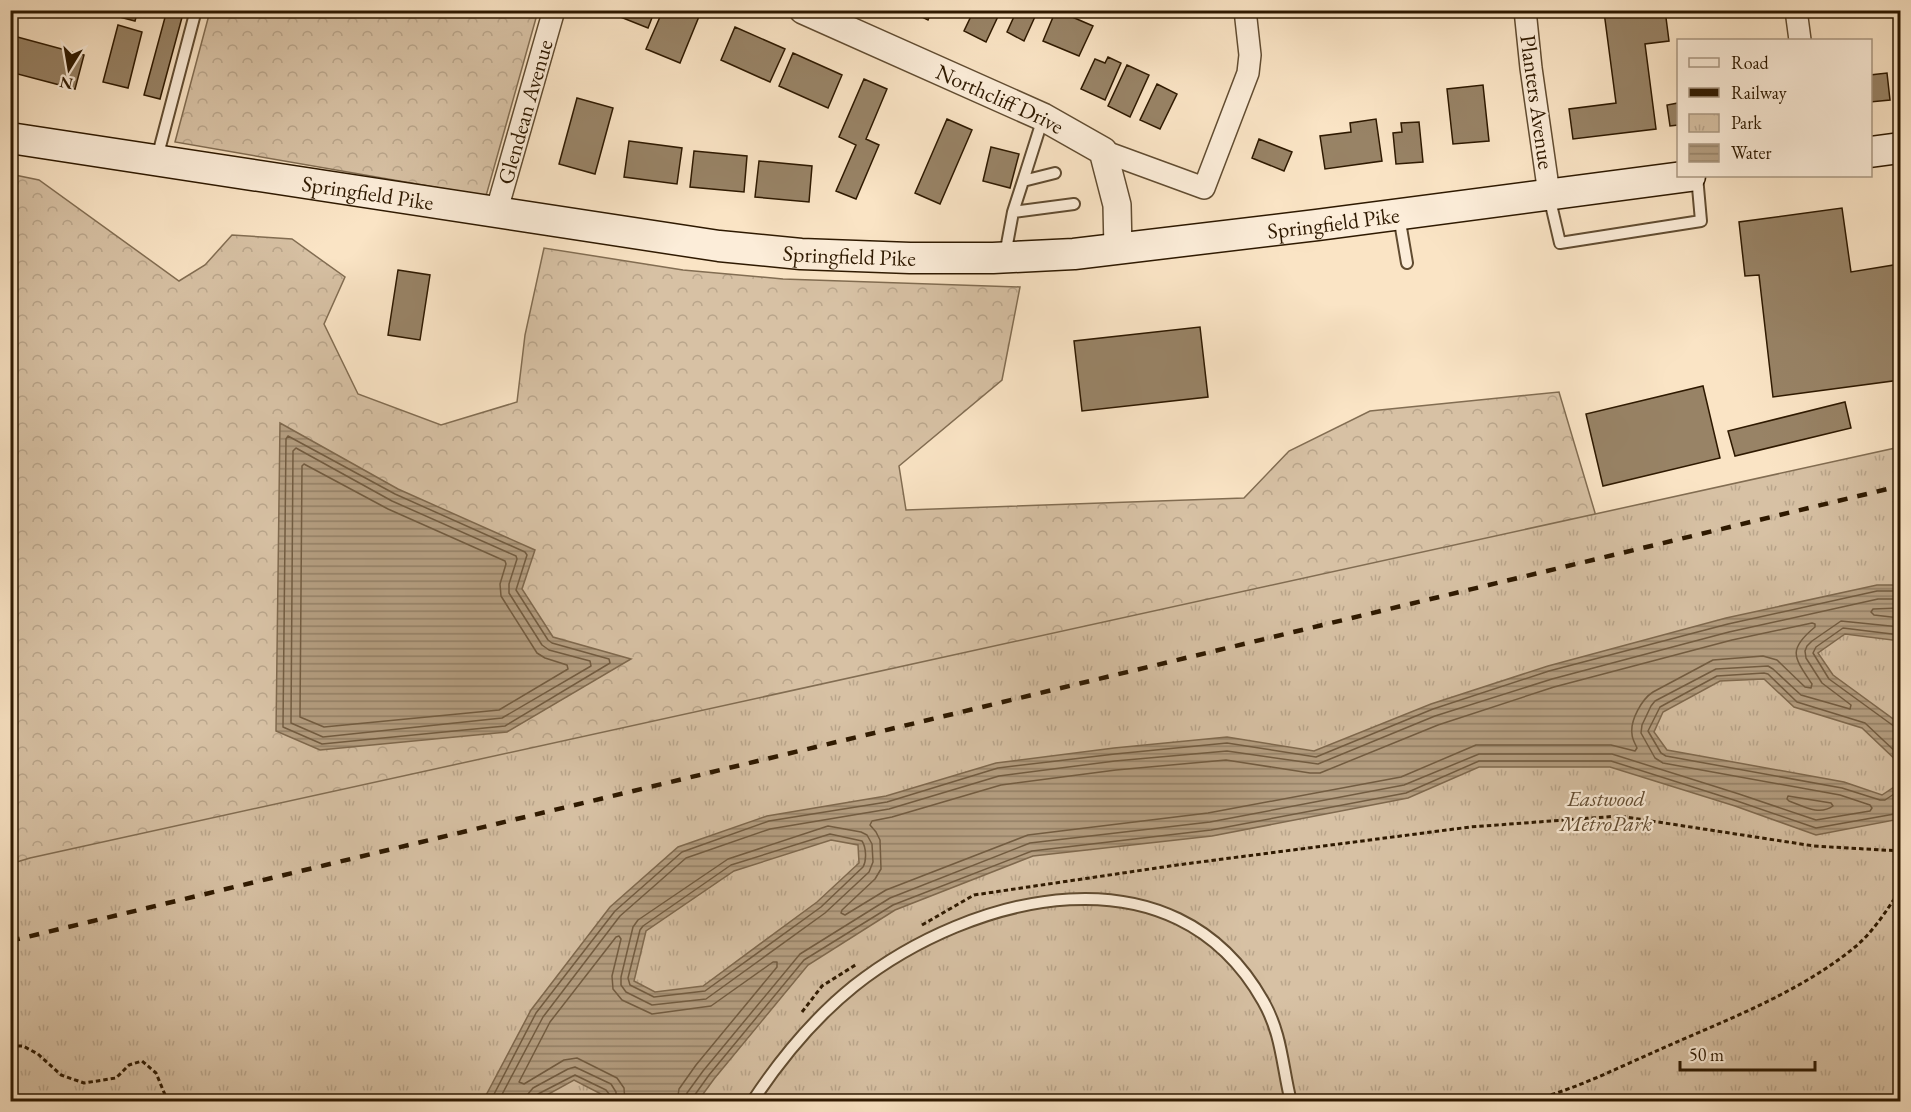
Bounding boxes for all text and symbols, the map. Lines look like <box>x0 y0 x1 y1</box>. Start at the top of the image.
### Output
street label: Planters Avenue <box>1513 33 1561 171</box>
street label: Glendean Avenue <box>491 36 560 188</box>
north arrow <box>39 39 99 99</box>
legend <box>1677 39 1872 177</box>
text: Road <box>1731 51 1770 74</box>
street label: Northcliff Drive <box>931 57 1070 141</box>
text: N <box>58 72 75 95</box>
text: Railway <box>1731 81 1787 104</box>
text: Park <box>1731 111 1762 134</box>
text: Water <box>1731 141 1772 164</box>
street label: Springfield Pike <box>300 168 436 217</box>
street label: Springfield Pike <box>1266 200 1402 245</box>
street label: Springfield Pike <box>782 238 916 273</box>
park label: Eastwood MetroPark <box>1558 784 1652 838</box>
scale bar <box>1680 1034 1815 1072</box>
text: 50 m <box>1689 1043 1724 1066</box>

